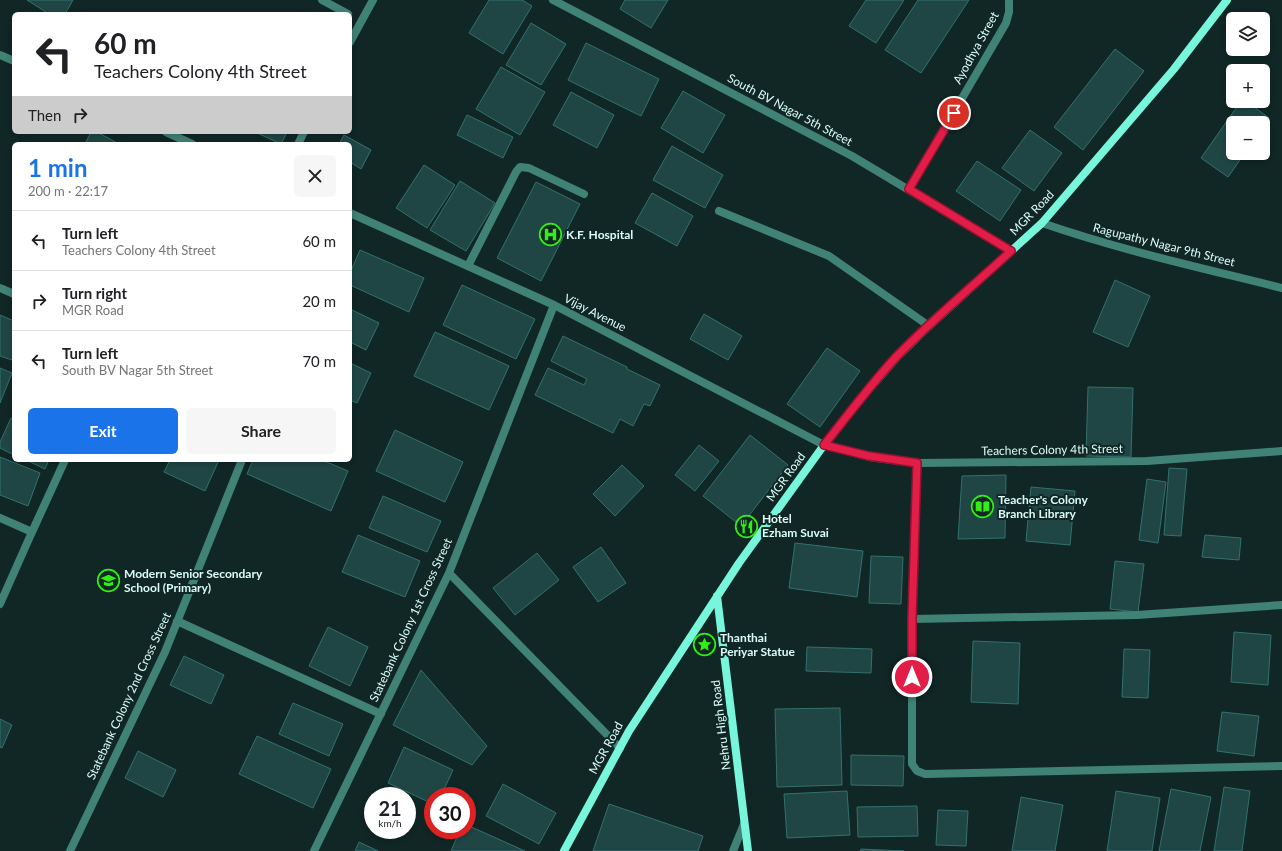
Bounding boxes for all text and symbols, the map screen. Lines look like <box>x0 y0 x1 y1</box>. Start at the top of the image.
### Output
street label: Ayodhya Street <box>950 8 1002 87</box>
map controls <box>1226 12 1270 160</box>
button: layers <box>1226 12 1270 56</box>
text: 60 m <box>94 26 157 60</box>
icon: left <box>28 28 80 80</box>
text: Teachers Colony 4th Street <box>94 60 307 82</box>
button: + <box>1226 64 1270 108</box>
street label: South BV Nagar 5th Street <box>725 70 856 149</box>
pin <box>937 96 971 130</box>
icon: arrive <box>943 102 965 124</box>
icon: right <box>69 104 91 126</box>
text: Then <box>28 106 61 124</box>
button: − <box>1226 116 1270 160</box>
text: 1 min <box>28 153 88 182</box>
button: close <box>294 155 336 197</box>
text: 200 m · 22:17 <box>28 183 108 199</box>
street label: MGR Road <box>1006 187 1057 238</box>
street label: Ragupathy Nagar 9th Street <box>1092 220 1237 270</box>
hospital icon: K.F. Hospital <box>537 222 563 248</box>
text: Turn left <box>62 224 118 242</box>
place label: K.F. Hospital <box>566 227 633 242</box>
icon: left <box>28 230 50 252</box>
text: 60 m <box>302 232 336 250</box>
text: Teachers Colony 4th Street <box>62 242 216 258</box>
text: Turn right <box>62 284 127 302</box>
icon: right <box>28 290 50 312</box>
street label: Vijay Avenue <box>562 290 629 335</box>
text: 20 m <box>302 292 336 310</box>
text: MGR Road <box>62 302 124 318</box>
text: Turn left <box>62 344 118 362</box>
icon: left <box>28 350 50 372</box>
text: 70 m <box>302 352 336 370</box>
text: South BV Nagar 5th Street <box>62 362 213 378</box>
button: Exit <box>28 408 178 454</box>
button: Share <box>186 408 336 454</box>
street label: Teachers Colony 4th Street <box>981 441 1124 458</box>
street label: MGR Road <box>763 449 808 504</box>
place label: Teacher's Colony Branch Library <box>998 492 1088 521</box>
library icon: Teacher's Colony Branch Library <box>970 494 996 520</box>
place label: Hotel Ezham Suvai <box>762 511 829 540</box>
restaurant icon: Hotel Ezham Suvai <box>734 513 760 539</box>
street label: Statebank Colony 1st Cross Street <box>366 535 455 704</box>
place label: Modern Senior Secondary School (Primary) <box>124 566 263 595</box>
school or university icon: Modern Senior Secondary School (Primary) <box>96 568 122 594</box>
street label: Statebank Colony 2nd Cross Street <box>83 609 174 782</box>
place label: Thanthai Periyar Statue <box>720 630 796 659</box>
place icon: Thanthai Periyar Statue <box>692 632 718 658</box>
position arrow <box>891 656 933 698</box>
street label: Nehru High Road <box>708 679 733 771</box>
street label: MGR Road <box>585 719 626 776</box>
speed limit sign: 30 <box>424 787 476 839</box>
text: 21 <box>378 796 402 820</box>
text: km/h <box>378 817 402 829</box>

